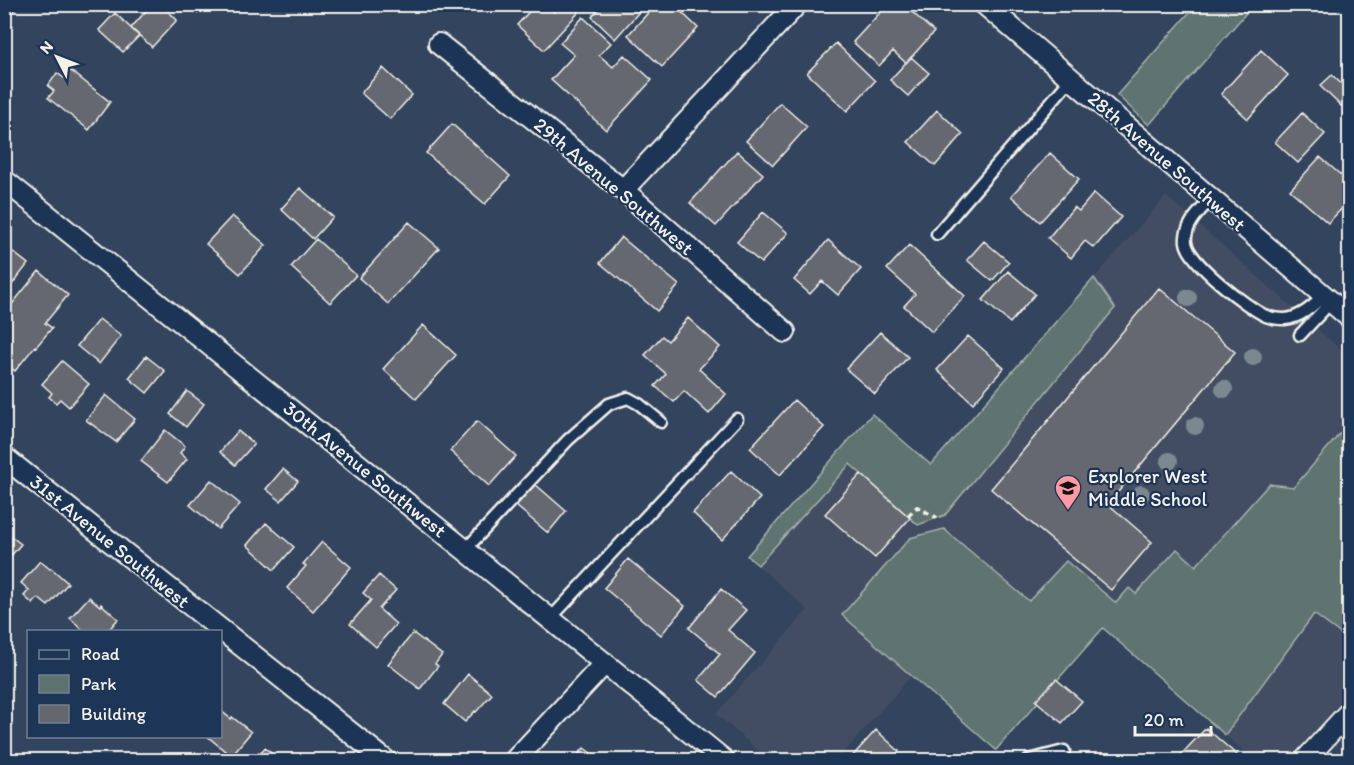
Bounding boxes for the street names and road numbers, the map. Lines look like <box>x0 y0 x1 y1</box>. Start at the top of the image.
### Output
street label: 28th Avenue Southwest <box>1083 86 1251 236</box>
street label: 29th Avenue Southwest <box>529 112 699 260</box>
street label: 30th Avenue Southwest <box>278 396 452 543</box>
street label: 31st Avenue Southwest <box>25 469 195 613</box>

